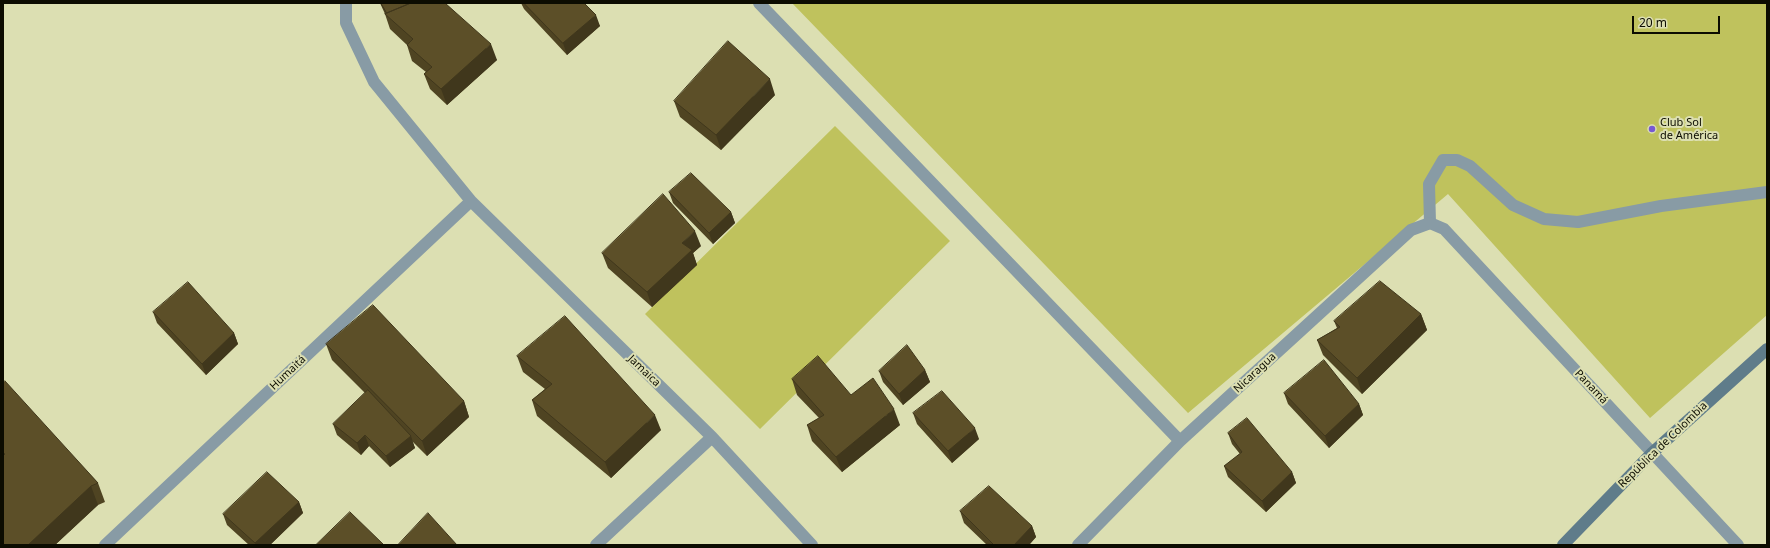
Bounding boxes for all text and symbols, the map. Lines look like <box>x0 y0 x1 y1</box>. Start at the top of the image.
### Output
scale bar <box>1634 8 1722 34</box>
text: 20 m <box>1639 14 1667 31</box>
place label: Club Sol de América <box>1660 116 1718 142</box>
marker: Club Sol de América <box>1647 124 1657 134</box>
street label: Nicaragua <box>1231 350 1279 396</box>
street label: Jamaica <box>625 352 663 390</box>
street label: Humaitá <box>267 353 309 393</box>
street label: Panamá <box>1572 367 1610 407</box>
street label: República de Colombia <box>1616 399 1710 491</box>

